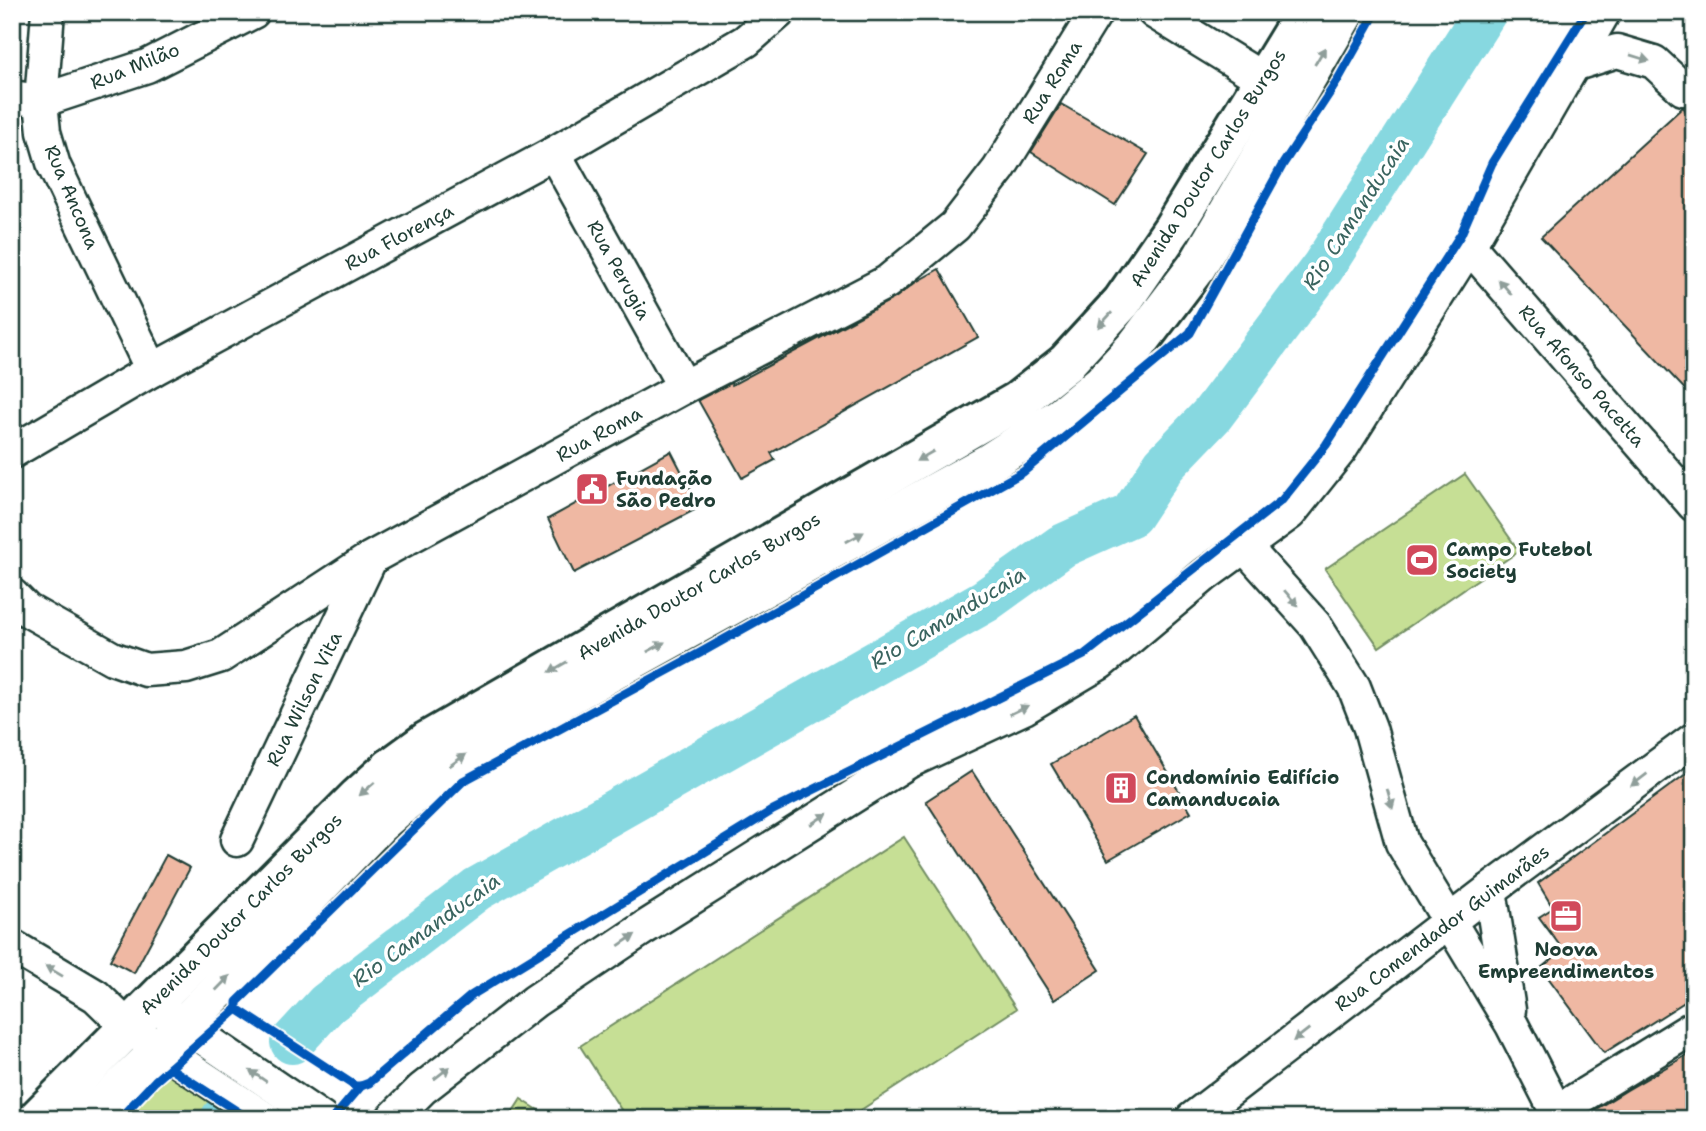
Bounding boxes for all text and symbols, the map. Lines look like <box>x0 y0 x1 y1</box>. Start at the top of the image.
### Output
street label: Rua Roma <box>1017 35 1088 128</box>
street label: Rua Milão <box>87 37 183 95</box>
street label: Avenida Doutor Carlos Burgos <box>1124 44 1292 292</box>
one-way arrow <box>1314 46 1326 65</box>
one-way arrow <box>1629 53 1650 63</box>
water label: Rio Camanducaia <box>1296 131 1416 295</box>
street label: Rua Ancona <box>39 141 105 253</box>
street label: Rua Florença <box>340 198 458 276</box>
street label: Rua Perugia <box>581 216 657 324</box>
one-way arrow <box>1497 278 1513 296</box>
street label: Rua Afonso Pacetta <box>1513 300 1651 453</box>
one-way arrow <box>1098 311 1114 328</box>
street label: Rua Roma <box>552 400 646 468</box>
one-way arrow <box>915 449 934 462</box>
place label: Fundação São Pedro <box>616 466 716 513</box>
public building icon: Fundação São Pedro <box>573 470 611 508</box>
street label: Avenida Doutor Carlos Burgos <box>573 506 825 666</box>
one-way arrow <box>845 531 865 543</box>
place label: Campo Futebol Society <box>1446 537 1593 584</box>
sports icon: Campo Futebol Society <box>1403 541 1441 579</box>
water label: Rio Camanducaia <box>865 560 1031 676</box>
one-way arrow <box>1282 589 1298 606</box>
street label: Rua Wilson Vita <box>260 627 348 771</box>
one-way arrow <box>646 641 666 653</box>
one-way arrow <box>548 661 567 673</box>
one-way arrow <box>1009 705 1029 716</box>
one-way arrow <box>449 754 468 767</box>
place label: Condomínio Edifício Camanducaia <box>1146 765 1339 812</box>
building icon: Condomínio Edifício Camanducaia <box>1102 769 1140 807</box>
one-way arrow <box>1630 772 1648 786</box>
one-way arrow <box>358 781 375 796</box>
one-way arrow <box>1385 789 1395 810</box>
street label: Avenida Doutor Carlos Burgos <box>134 807 348 1021</box>
one-way arrow <box>810 813 829 826</box>
street label: Rua Comendador Guimarães <box>1330 839 1554 1017</box>
water label: Rio Camanducaia <box>346 867 506 993</box>
office icon: Noova Empreendimentos <box>1547 897 1585 935</box>
one-way arrow <box>617 933 636 946</box>
place label: Noova Empreendimentos <box>1478 937 1654 984</box>
one-way arrow <box>45 965 64 977</box>
one-way arrow <box>214 975 231 992</box>
one-way arrow <box>1292 1027 1310 1041</box>
one-way arrow <box>434 1066 451 1081</box>
one-way arrow <box>249 1069 267 1083</box>

